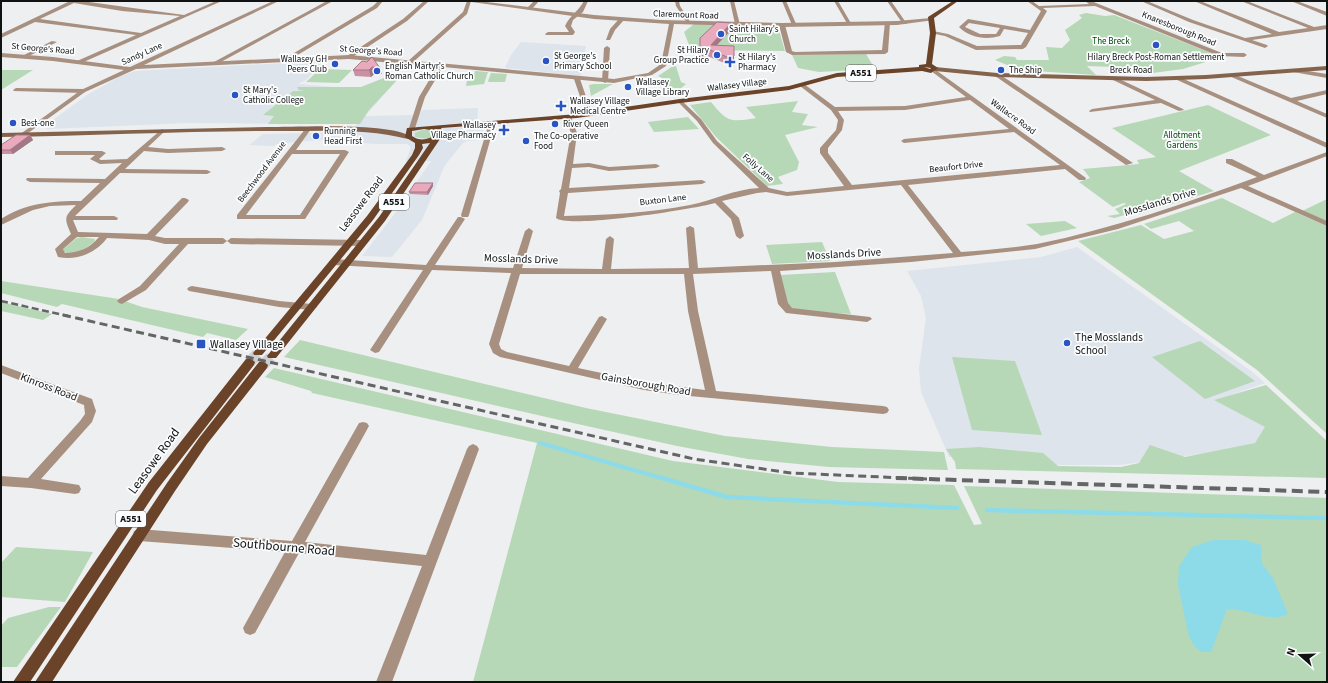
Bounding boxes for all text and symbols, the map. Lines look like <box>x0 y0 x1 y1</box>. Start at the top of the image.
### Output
street label: Claremount Road <box>653 7 719 23</box>
street label: Knaresborough Road <box>1140 8 1218 50</box>
place label: Saint Hilary's Church <box>729 23 779 46</box>
marker: Saint Hilary's Church <box>716 29 726 39</box>
park label: The Breck <box>1092 35 1130 48</box>
street label: Sandy Lane <box>119 39 165 69</box>
street label: St George's Road <box>11 40 75 58</box>
marker: HiIary Breck Post-Roman Settlement <box>1151 40 1161 50</box>
street label: St George's Road <box>339 42 403 60</box>
place label: St Hilary Group Practice <box>654 44 710 67</box>
place label: St George's Primary School <box>554 50 612 73</box>
marker: St Hilary Group Practice <box>712 50 722 60</box>
place label: St Hilary's Pharmacy <box>738 51 777 74</box>
place label: HiIary Breck Post-Roman Settlement <box>1088 51 1224 64</box>
place label: Wallasey GH Peers Club <box>281 53 327 76</box>
marker: St George's Primary School <box>541 56 551 66</box>
marker: St Hilary's Pharmacy <box>725 57 735 67</box>
marker: Wallasey GH Peers Club <box>330 59 340 69</box>
place label: English Martyr's Roman Catholic Church <box>385 60 473 83</box>
place label: The Ship <box>1009 64 1042 77</box>
street label: Breck Road <box>1110 64 1152 77</box>
road number: A551 <box>846 65 876 81</box>
marker: The Ship <box>996 65 1006 75</box>
marker: English Martyr's Roman Catholic Church <box>372 66 382 76</box>
street label: Wallasey Village <box>707 75 768 95</box>
place label: Wallasey Village Library <box>636 76 690 99</box>
marker: Wallasey Village Library <box>623 82 633 92</box>
place label: St Mary's Catholic College <box>243 84 304 107</box>
marker: St Mary's Catholic College <box>230 90 240 100</box>
place label: Wallasey Village Medical Centre <box>570 95 630 118</box>
street label: Wallacre Road <box>988 96 1038 138</box>
marker: Wallasey Village Medical Centre <box>555 100 567 112</box>
place label: Best-one <box>21 117 55 130</box>
marker: Best-one <box>8 118 18 128</box>
place label: River Queen <box>563 118 609 131</box>
place label: Wallasey Village Pharmacy <box>431 119 497 142</box>
marker: River Queen <box>550 119 560 129</box>
place label: Running Head First <box>324 125 362 148</box>
marker: Wallasey Village Pharmacy <box>499 125 509 135</box>
park label: Allotment Gardens <box>1163 129 1201 152</box>
place label: The Co-operative Food <box>534 130 599 153</box>
marker: Running Head First <box>311 131 321 141</box>
marker: The Co-operative Food <box>521 136 531 146</box>
street label: Beechwood Avenue <box>235 138 290 205</box>
street label: Folly Lane <box>739 151 777 186</box>
street label: Beaufort Drive <box>928 158 984 176</box>
street label: Leasowe Road <box>335 173 387 235</box>
street label: Mosslands Drive <box>1122 184 1198 220</box>
street label: Buxton Lane <box>639 191 688 209</box>
road number: A551 <box>379 194 409 210</box>
street label: Mosslands Drive <box>807 245 882 263</box>
street label: Mosslands Drive <box>484 250 559 268</box>
place label: The Mosslands School <box>1075 330 1143 358</box>
place label: Wallasey Village <box>210 337 284 352</box>
marker: Wallasey Village <box>195 338 207 350</box>
marker: The Mosslands School <box>1062 338 1072 348</box>
street label: Kinross Road <box>18 369 80 405</box>
street label: Gainsborough Road <box>600 369 692 399</box>
street label: Leasowe Road <box>124 424 184 498</box>
road number: A551 <box>116 511 146 527</box>
street label: Southbourne Road <box>232 534 336 560</box>
north arrow <box>1280 635 1320 675</box>
text: N <box>1283 646 1299 658</box>

